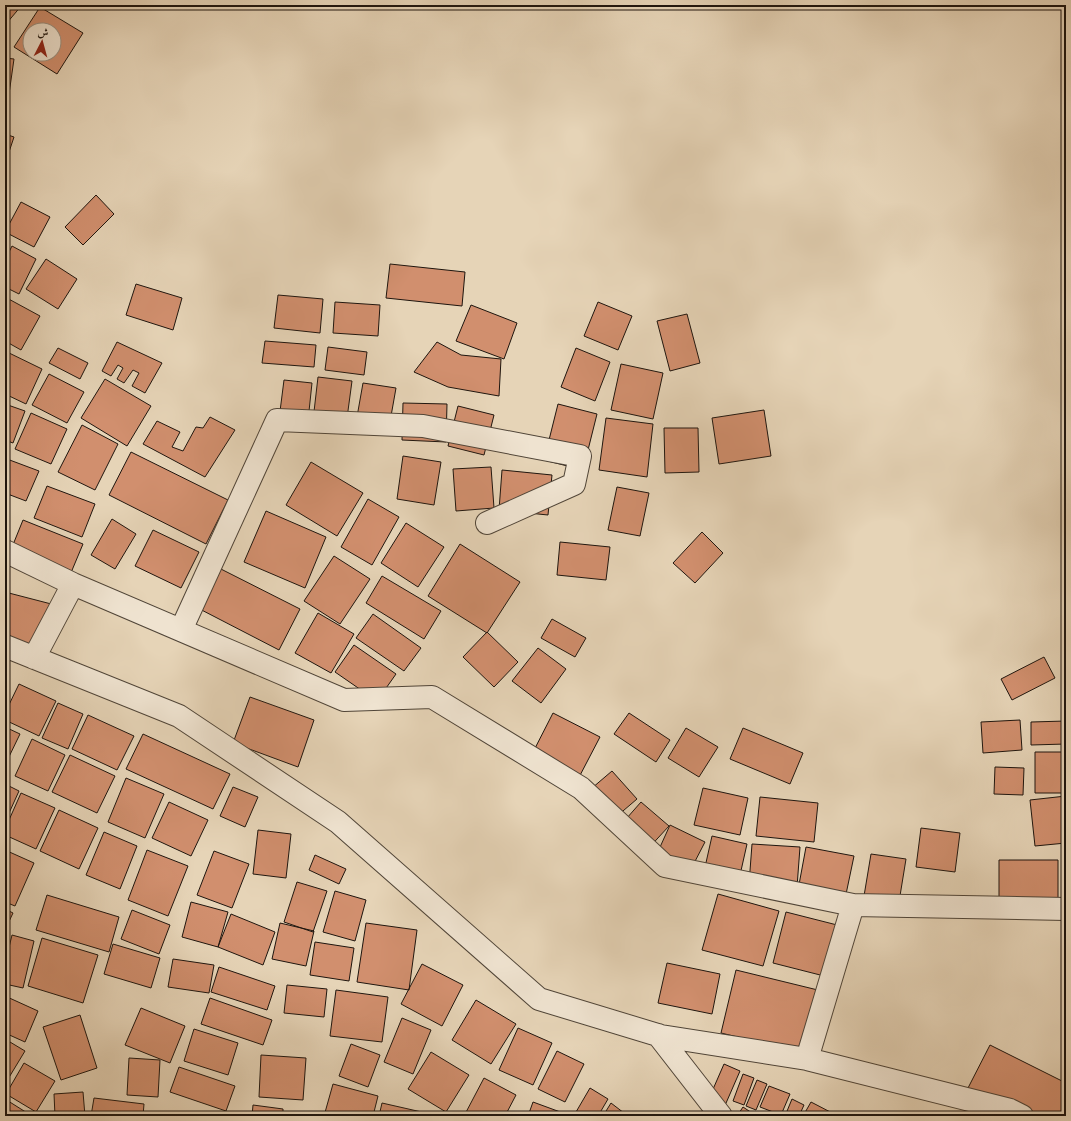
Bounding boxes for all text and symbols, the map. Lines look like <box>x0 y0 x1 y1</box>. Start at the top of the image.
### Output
north arrow <box>22 22 62 62</box>
text: ش <box>37 28 49 40</box>

